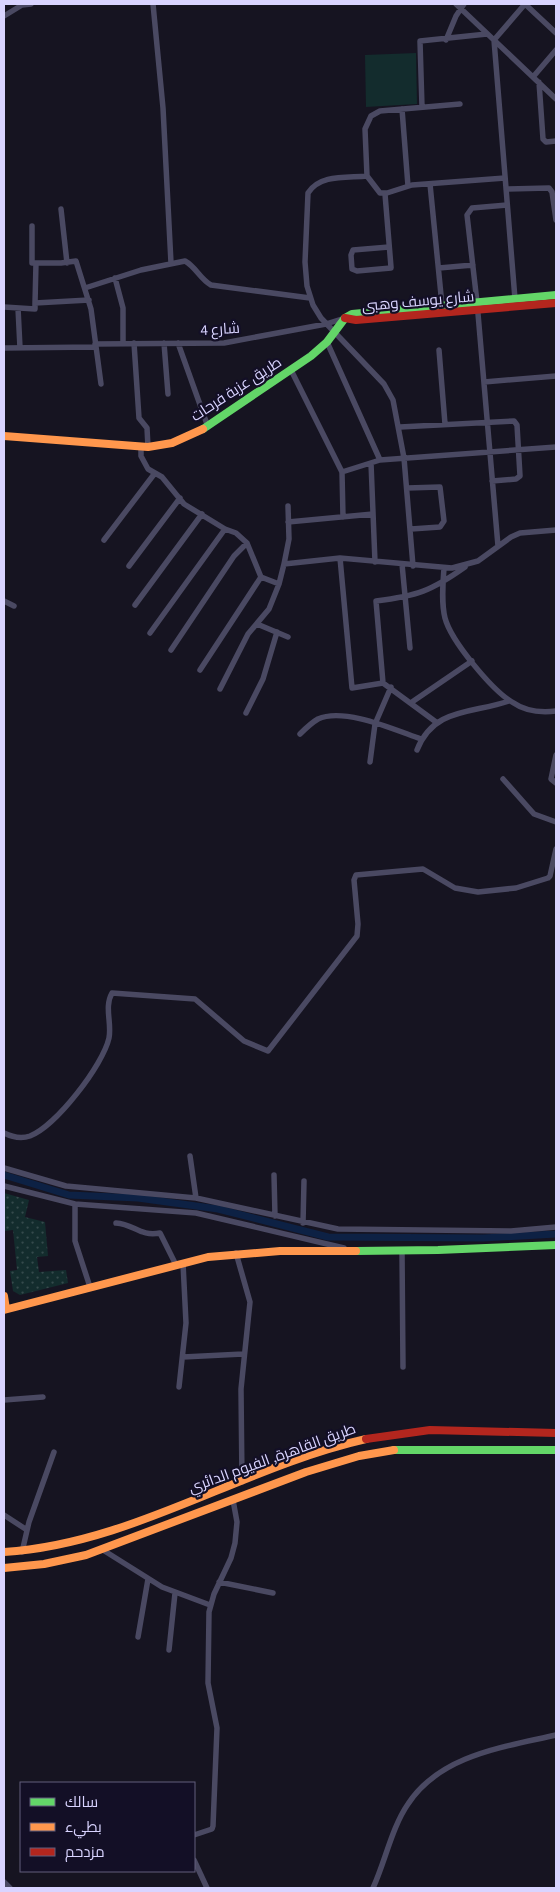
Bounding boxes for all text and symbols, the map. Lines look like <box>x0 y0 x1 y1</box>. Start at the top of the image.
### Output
street label: شارع يوسف وهبى <box>361 286 475 317</box>
street label: شارع 4 <box>200 318 240 341</box>
street label: طريق عزبة فرحات <box>187 352 286 427</box>
street label: طريق القاهرة, الفيوم الدائري <box>186 1418 359 1500</box>
legend <box>20 1782 195 1872</box>
text: سالك <box>65 1792 98 1813</box>
text: بطيء <box>65 1817 102 1839</box>
text: مزدحم <box>65 1842 105 1863</box>

